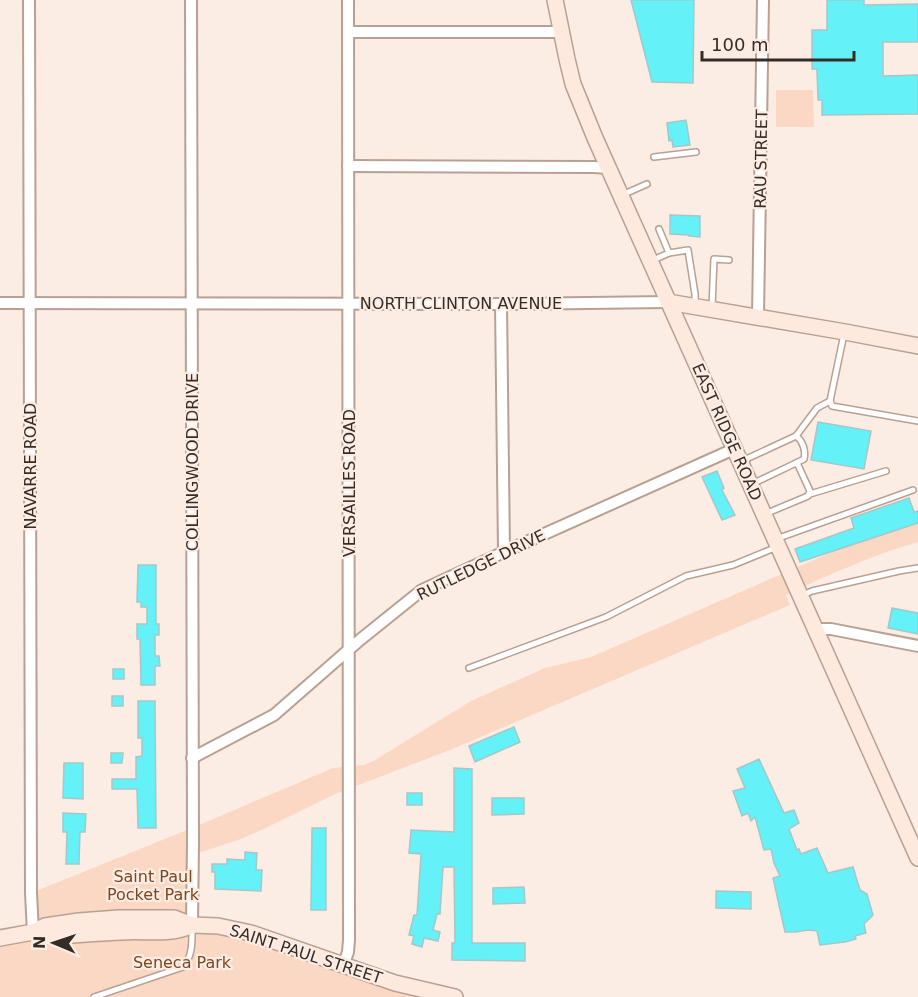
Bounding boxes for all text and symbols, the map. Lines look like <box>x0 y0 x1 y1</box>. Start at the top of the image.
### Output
scale bar <box>702 24 854 62</box>
text: 100 m <box>711 34 769 55</box>
street label: RAU STREET <box>751 109 771 209</box>
street label: NORTH CLINTON AVENUE <box>360 294 562 313</box>
street label: EAST RIDGE ROAD <box>688 360 766 504</box>
street label: COLLINGWOOD DRIVE <box>183 373 202 551</box>
street label: NAVARRE ROAD <box>21 403 40 529</box>
street label: VERSAILLES ROAD <box>340 409 359 557</box>
street label: RUTLEDGE DRIVE <box>414 526 548 604</box>
park label: Saint Paul Pocket Park <box>107 867 200 904</box>
north arrow <box>24 913 84 973</box>
street label: SAINT PAUL STREET <box>227 920 385 988</box>
text: N <box>30 935 49 950</box>
park label: Seneca Park <box>133 953 232 972</box>

